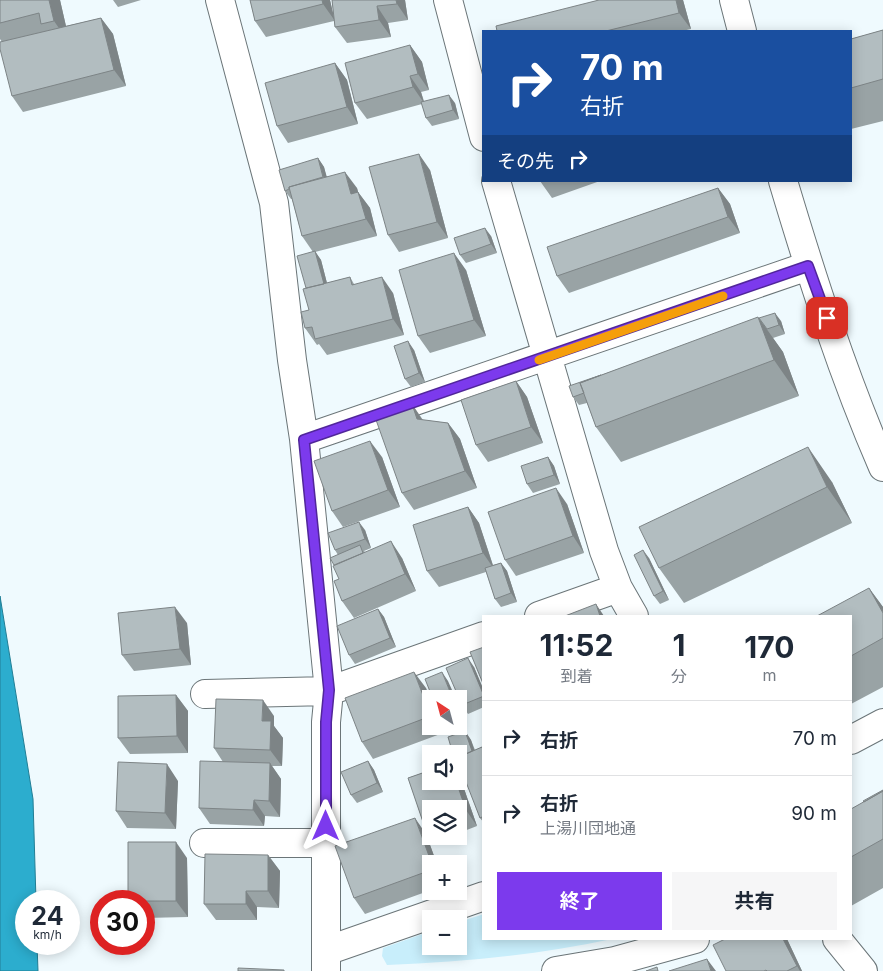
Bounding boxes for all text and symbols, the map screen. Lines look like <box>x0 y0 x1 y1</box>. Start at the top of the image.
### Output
text: 70 m <box>580 46 664 88</box>
icon: right <box>497 50 562 115</box>
text: 右折 <box>580 93 624 119</box>
icon: right <box>564 145 592 173</box>
text: その先 <box>497 150 554 173</box>
pin <box>806 297 848 339</box>
icon: arrive <box>813 304 841 332</box>
text: 11:52 <box>539 627 613 663</box>
text: 1 <box>672 627 685 663</box>
text: 170 <box>744 629 795 665</box>
text: m <box>762 665 776 685</box>
text: 到着 <box>560 666 592 686</box>
text: 分 <box>671 666 687 686</box>
north arrow <box>422 690 468 735</box>
map controls <box>422 690 467 955</box>
icon: right <box>497 724 525 752</box>
text: 70 m <box>793 727 837 750</box>
text: 右折 <box>540 729 578 752</box>
button: sound <box>422 745 467 790</box>
text: 右折 <box>540 792 578 815</box>
position arrow <box>299 799 351 851</box>
icon: right <box>497 799 525 827</box>
button: layers <box>422 800 467 845</box>
text: 90 m <box>791 802 837 825</box>
text: 上湯川団地通 <box>540 818 636 838</box>
button: + <box>422 855 467 900</box>
button: 終了 <box>497 872 662 930</box>
button: 共有 <box>672 872 837 930</box>
speed limit sign: 30 <box>90 890 155 955</box>
text: 24 <box>31 901 64 931</box>
button: − <box>422 910 467 955</box>
text: km/h <box>33 927 62 942</box>

